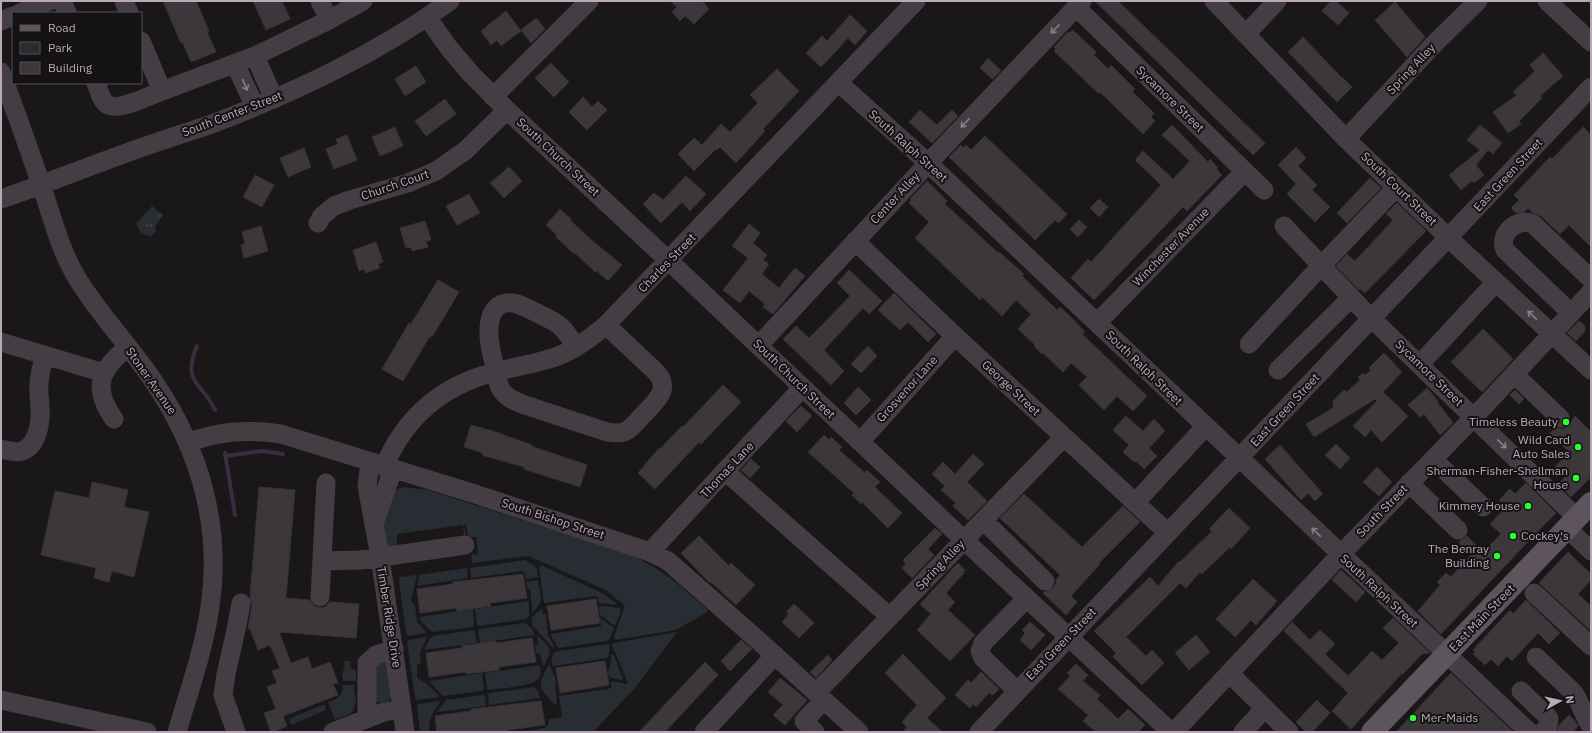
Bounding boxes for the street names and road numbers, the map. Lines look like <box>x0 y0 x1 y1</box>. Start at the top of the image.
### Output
street label: Spring Alley <box>1383 40 1438 97</box>
street label: Sycamore Street <box>1133 62 1208 135</box>
street label: South Center Street <box>180 88 284 140</box>
street label: South Ralph Street <box>866 106 951 185</box>
street label: South Church Street <box>514 114 603 199</box>
street label: East Green Street <box>1470 135 1545 214</box>
street label: South Court Street <box>1358 149 1440 229</box>
street label: Church Court <box>359 166 431 203</box>
street label: Center Alley <box>867 169 922 227</box>
street label: Winchester Avenue <box>1129 204 1212 289</box>
street label: Charles Street <box>635 230 699 295</box>
street label: South Ralph Street <box>1103 327 1186 408</box>
street label: South Church Street <box>750 336 839 422</box>
street label: Sycamore Street <box>1392 336 1467 409</box>
street label: Stoner Avenue <box>123 344 180 418</box>
street label: Grosvenor Lane <box>873 352 941 425</box>
street label: George Street <box>979 357 1044 418</box>
street label: East Green Street <box>1247 370 1322 449</box>
street label: Thomas Lane <box>697 438 757 501</box>
street label: South Street <box>1353 481 1410 540</box>
street label: South Bishop Street <box>500 495 606 542</box>
street label: Spring Alley <box>912 536 967 593</box>
street label: South Ralph Street <box>1337 551 1421 631</box>
street label: Timber Ridge Drive <box>374 565 405 669</box>
street label: East Main Street <box>1446 581 1518 654</box>
street label: East Green Street <box>1022 604 1099 683</box>

